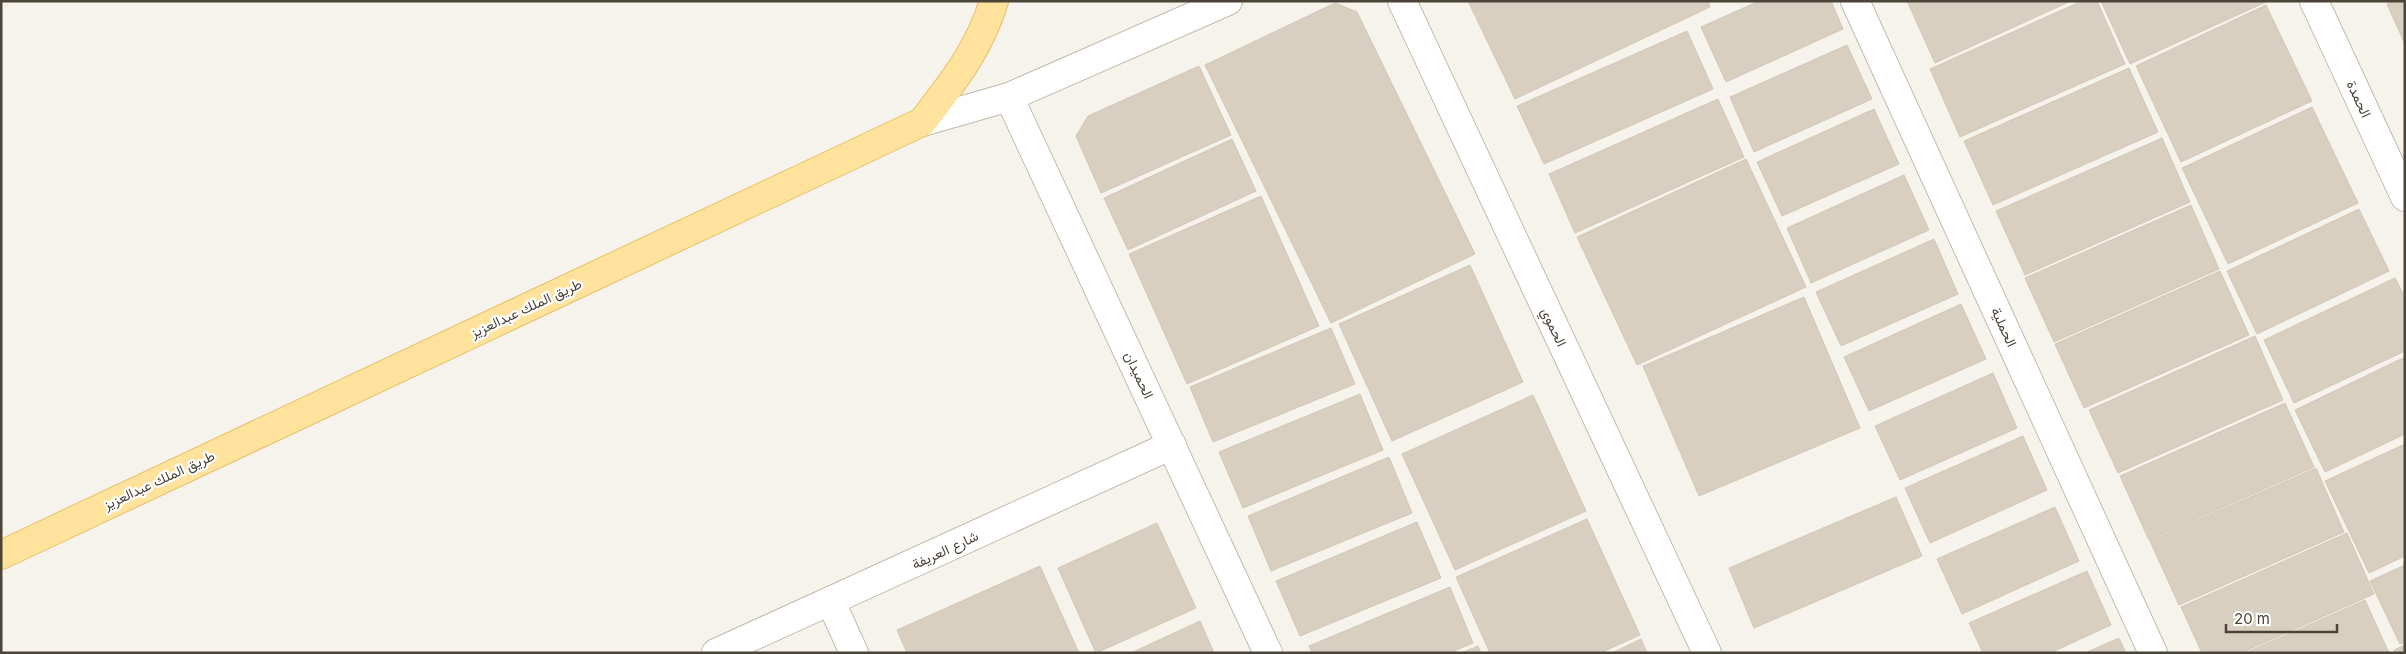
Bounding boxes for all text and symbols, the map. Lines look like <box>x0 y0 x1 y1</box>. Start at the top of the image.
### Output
street label: الحمدة <box>2344 78 2375 120</box>
street label: طريق الملك عبدالعزيز <box>467 274 584 342</box>
street label: الحملية <box>1988 304 2021 349</box>
street label: الحموي <box>1534 305 1571 351</box>
street label: الحميدان <box>1120 348 1158 402</box>
street label: طريق الملك عبدالعزيز <box>100 446 217 514</box>
street label: شارع العريفة <box>909 527 982 575</box>
scale bar <box>2226 602 2337 634</box>
text: 20 m <box>2234 609 2270 628</box>

